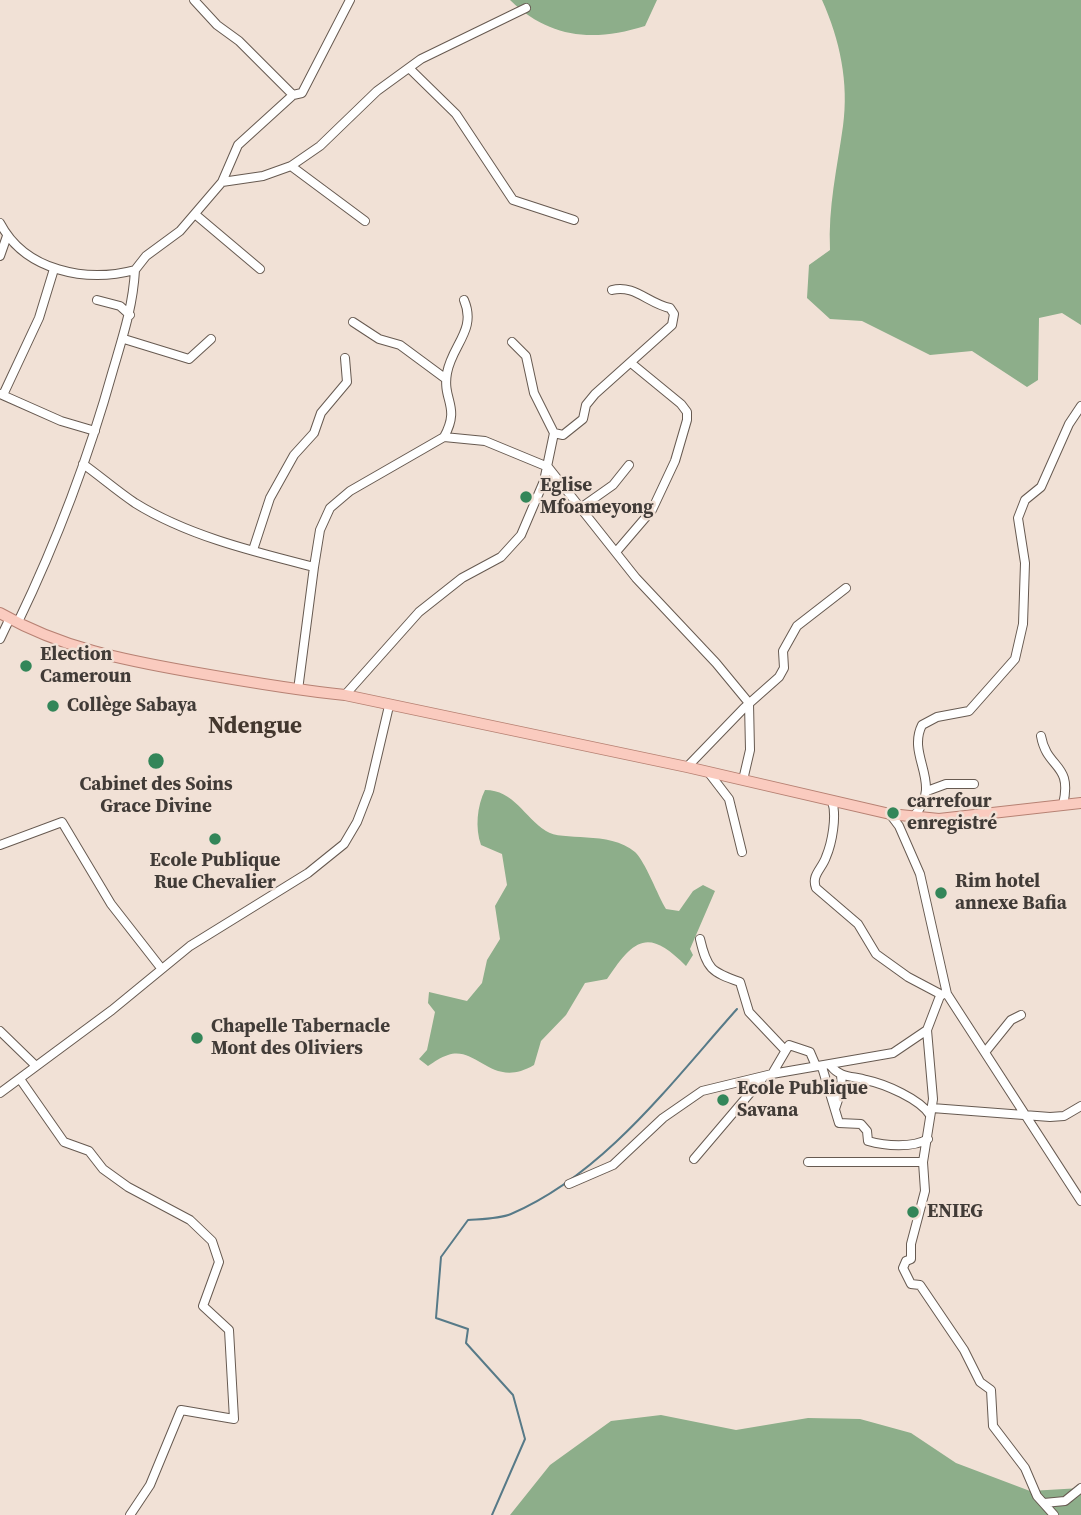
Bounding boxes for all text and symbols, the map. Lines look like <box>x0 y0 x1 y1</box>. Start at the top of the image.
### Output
place label: Eglise Mfoameyong <box>540 475 654 519</box>
marker: Eglise Mfoameyong <box>518 489 534 505</box>
place label: Election Cameroun <box>40 644 131 688</box>
marker: Election Cameroun <box>18 658 34 674</box>
place label: Collège Sabaya <box>67 695 197 717</box>
marker: Collège Sabaya <box>45 698 61 714</box>
district label: Ndengue <box>208 713 302 741</box>
marker: Cabinet des Soins Grace Divine <box>146 751 166 771</box>
place label: Cabinet des Soins Grace Divine <box>79 774 233 818</box>
place label: carrefour enregistré <box>907 791 997 835</box>
marker: carrefour enregistré <box>885 805 901 821</box>
marker: Ecole Publique Rue Chevalier <box>207 831 223 847</box>
place label: Ecole Publique Rue Chevalier <box>150 850 280 894</box>
place label: Rim hotel annexe Bafia <box>955 871 1067 915</box>
marker: Rim hotel annexe Bafia <box>933 885 949 901</box>
place label: Chapelle Tabernacle Mont des Oliviers <box>211 1016 390 1060</box>
marker: Chapelle Tabernacle Mont des Oliviers <box>189 1030 205 1046</box>
place label: Ecole Publique Savana <box>737 1078 868 1122</box>
marker: Ecole Publique Savana <box>715 1092 731 1108</box>
place label: ENIEG <box>927 1201 983 1223</box>
marker: ENIEG <box>905 1204 921 1220</box>

